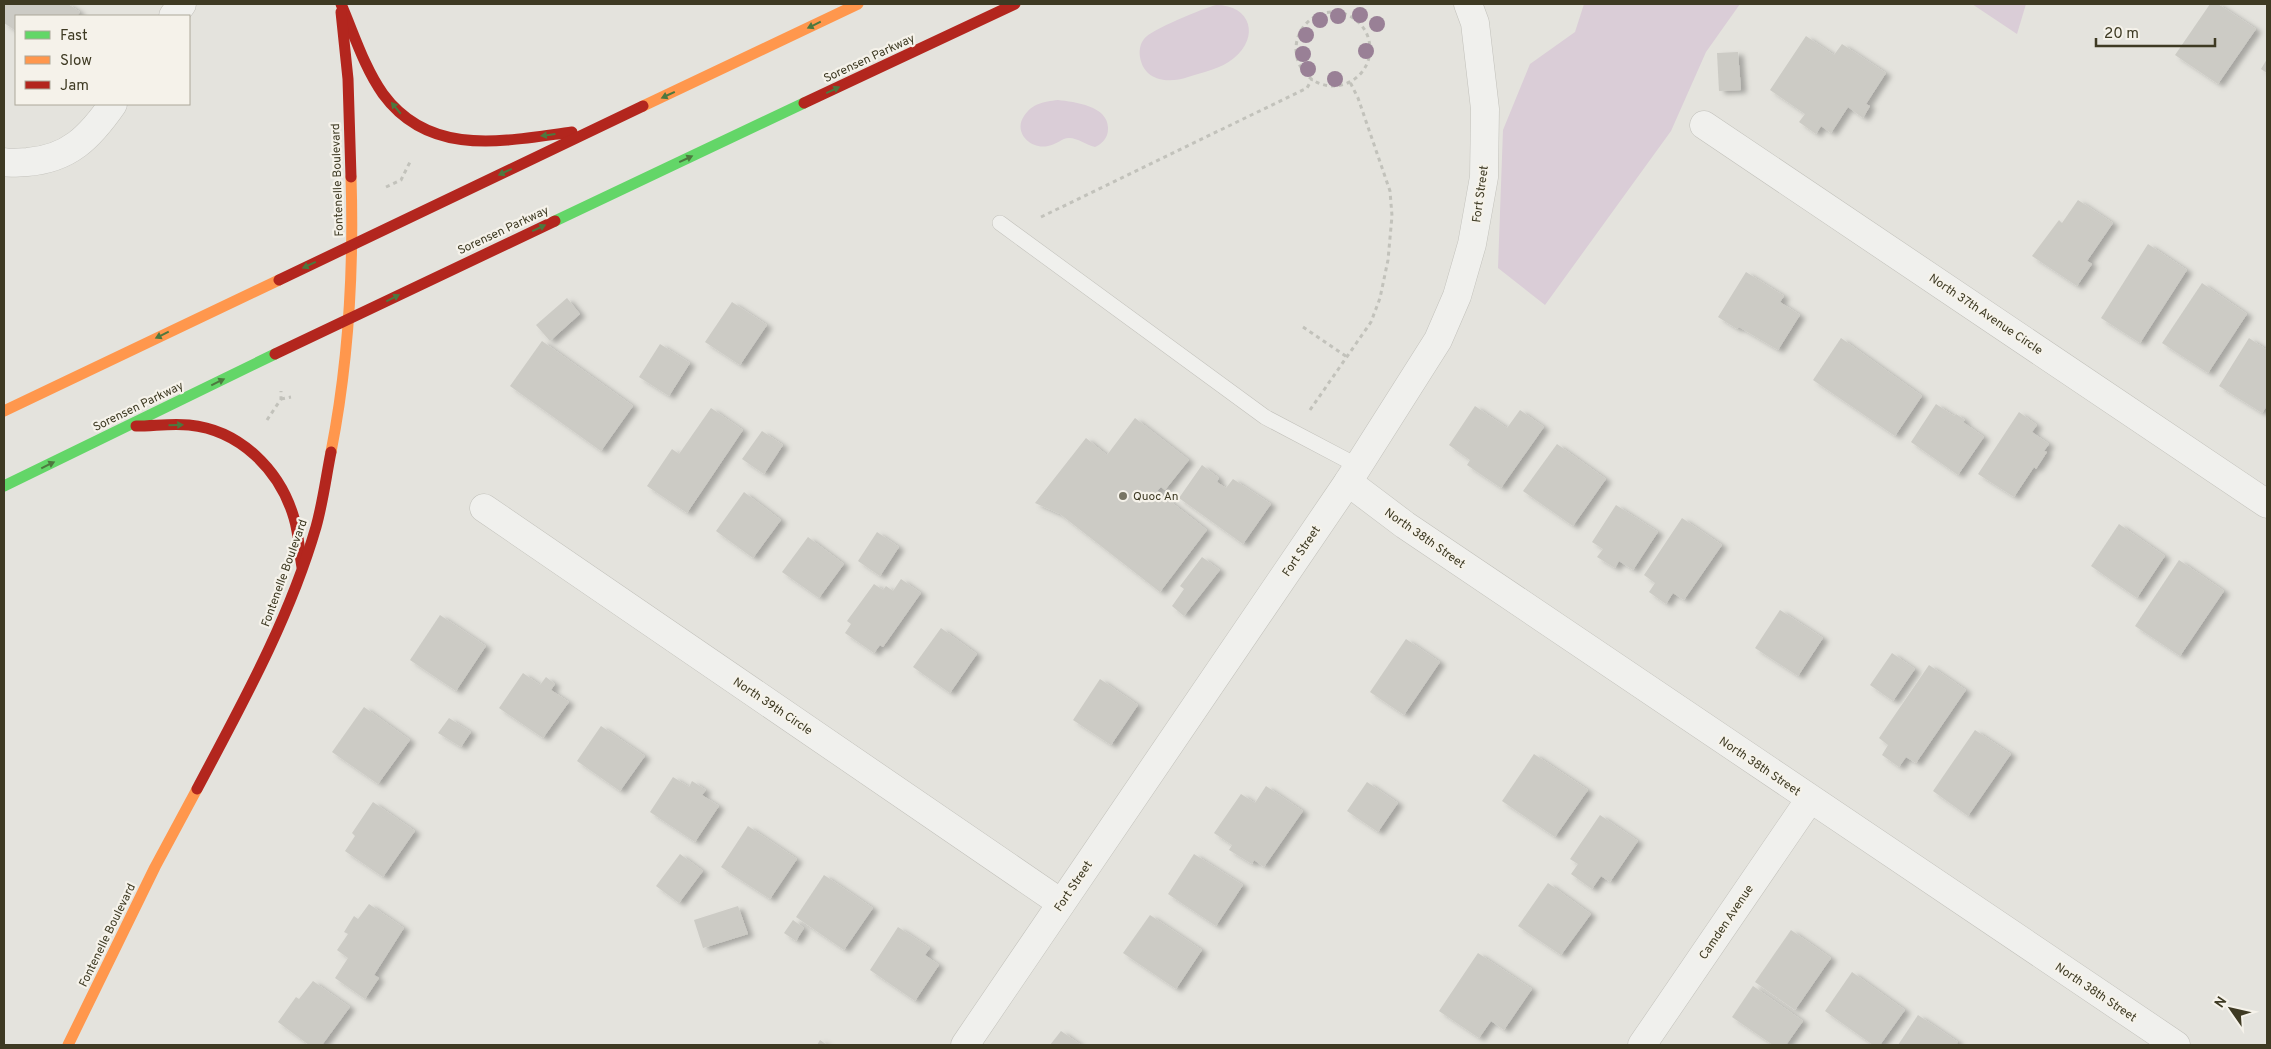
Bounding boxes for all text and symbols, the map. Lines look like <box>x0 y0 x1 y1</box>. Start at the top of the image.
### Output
legend <box>15 15 190 105</box>
scale bar <box>2096 15 2215 47</box>
one-way arrow <box>807 21 821 29</box>
text: 20 m <box>2104 25 2139 44</box>
text: Fast <box>60 27 88 46</box>
street label: Sorensen Parkway <box>821 31 918 87</box>
text: Slow <box>60 52 92 71</box>
text: Jam <box>60 77 89 96</box>
one-way arrow <box>826 85 840 93</box>
one-way arrow <box>661 91 675 99</box>
one-way arrow <box>390 102 401 115</box>
street label: Fontenelle Boulevard <box>328 123 348 237</box>
one-way arrow <box>540 131 556 139</box>
one-way arrow <box>679 155 693 163</box>
street label: Fort Street <box>1469 164 1493 224</box>
one-way arrow <box>498 168 512 176</box>
street label: Sorensen Parkway <box>455 203 552 259</box>
one-way arrow <box>532 224 546 232</box>
one-way arrow <box>302 261 316 269</box>
street label: North 37th Avenue Circle <box>1925 271 2045 359</box>
one-way arrow <box>385 294 400 302</box>
one-way arrow <box>155 331 169 339</box>
street label: Sorensen Parkway <box>91 378 186 436</box>
one-way arrow <box>211 378 225 386</box>
one-way arrow <box>168 421 184 429</box>
one-way arrow <box>41 461 55 469</box>
place label: Quoc An <box>1133 489 1179 505</box>
marker: Quoc An <box>1117 490 1129 502</box>
street label: North 38th Street <box>1381 505 1468 573</box>
street label: Fontenelle Boulevard <box>258 517 312 629</box>
street label: Fort Street <box>1279 523 1325 580</box>
street label: North 39th Circle <box>730 674 815 739</box>
street label: North 38th Street <box>1716 734 1803 800</box>
street label: Fort Street <box>1051 858 1097 915</box>
street label: Fontenelle Boulevard <box>76 881 140 990</box>
street label: Camden Avenue <box>1696 882 1758 963</box>
street label: North 38th Street <box>2052 960 2139 1026</box>
north arrow <box>2206 984 2256 1034</box>
text: N <box>2212 994 2231 1011</box>

